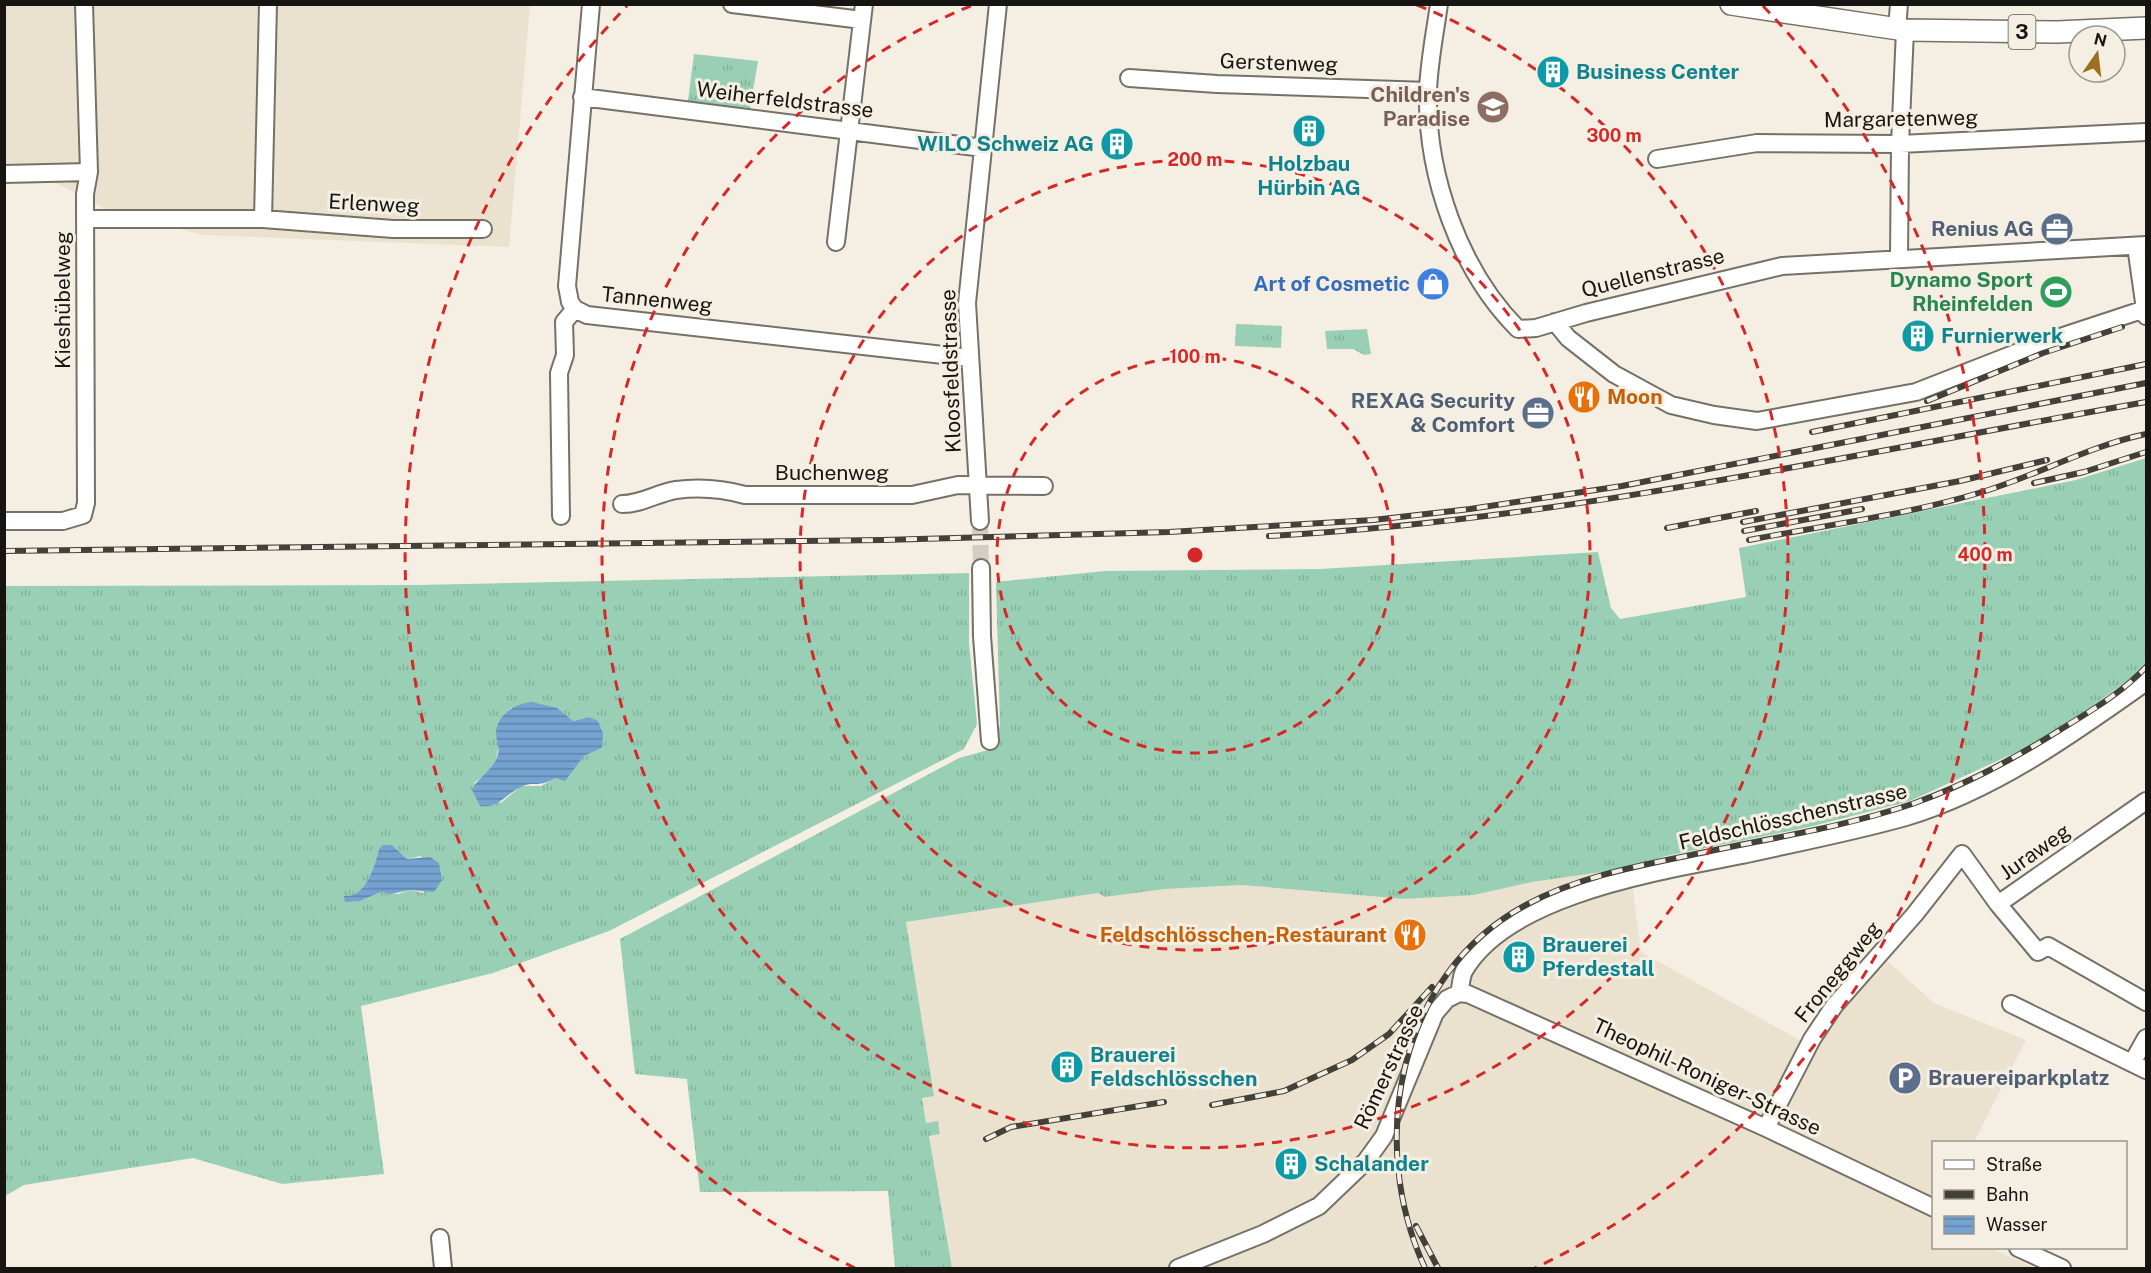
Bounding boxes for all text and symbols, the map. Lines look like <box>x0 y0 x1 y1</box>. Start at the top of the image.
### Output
road number: 3 <box>2008 15 2036 49</box>
north arrow <box>2067 24 2127 84</box>
text: N <box>2092 29 2109 51</box>
street label: Gerstenweg <box>1219 48 1339 77</box>
building icon: Business Center <box>1535 54 1571 90</box>
place label: Business Center <box>1576 59 1740 84</box>
street label: Weiherfeldstrasse <box>695 76 875 123</box>
place label: Children's Paradise <box>1370 82 1470 131</box>
school or university icon: Children's Paradise <box>1475 89 1511 125</box>
street label: Margaretenweg <box>1824 105 1978 132</box>
building icon: Holzbau Hürbin AG <box>1291 113 1327 149</box>
text: 300 m <box>1586 125 1642 146</box>
building icon: WILO Schweiz AG <box>1099 126 1135 162</box>
place label: WILO Schweiz AG <box>917 131 1094 156</box>
text: 200 m <box>1168 149 1222 170</box>
place label: Holzbau Hürbin AG <box>1257 151 1361 200</box>
street label: Erlenweg <box>328 189 420 218</box>
office icon: Renius AG <box>2039 211 2075 247</box>
place label: Renius AG <box>1931 216 2034 241</box>
street label: Kieshübelweg <box>50 231 75 369</box>
street label: Quellenstrasse <box>1579 243 1727 302</box>
shop icon: Art of Cosmetic <box>1415 266 1451 302</box>
place label: Dynamo Sport Rheinfelden <box>1890 267 2033 316</box>
place label: Art of Cosmetic <box>1253 271 1410 296</box>
sports icon: Dynamo Sport Rheinfelden <box>2038 274 2074 310</box>
street label: Tannenweg <box>600 281 714 318</box>
street label: Kloosfeldstrasse <box>935 289 966 453</box>
building icon: Furnierwerk <box>1900 318 1936 354</box>
place label: Furnierwerk <box>1941 323 2063 348</box>
text: 100 m <box>1169 346 1221 367</box>
restaurant icon: Moon <box>1566 379 1602 415</box>
place label: Moon <box>1607 384 1663 409</box>
place label: REXAG Security & Comfort <box>1351 388 1515 437</box>
office icon: REXAG Security & Comfort <box>1520 395 1556 431</box>
street label: Buchenweg <box>775 460 889 485</box>
text: 400 m <box>1957 544 2013 565</box>
centre of rings <box>1185 545 1205 565</box>
street label: Feldschlösschenstrasse <box>1676 778 1909 855</box>
street label: Juraweg <box>1995 818 2075 885</box>
street label: Froneggweg <box>1789 916 1886 1027</box>
restaurant icon: Feldschlösschen-Restaurant <box>1392 917 1428 953</box>
place label: Feldschlösschen-Restaurant <box>1100 922 1387 947</box>
place label: Brauerei Pferdestall <box>1542 932 1655 981</box>
building icon: Brauerei Pferdestall <box>1501 939 1537 975</box>
street label: Römerstrasse <box>1349 1000 1428 1133</box>
street label: Theophil-Roniger-Strasse <box>1589 1013 1825 1140</box>
place label: Brauerei Feldschlösschen <box>1090 1042 1257 1091</box>
building icon: Brauerei Feldschlösschen <box>1049 1049 1085 1085</box>
parking icon: Brauereiparkplatz <box>1887 1060 1923 1096</box>
place label: Brauereiparkplatz <box>1928 1065 2109 1090</box>
legend <box>1932 1141 2127 1249</box>
building icon: Schalander <box>1273 1146 1309 1182</box>
place label: Schalander <box>1314 1151 1429 1176</box>
text: Straße <box>1986 1154 2042 1175</box>
text: Bahn <box>1986 1184 2029 1205</box>
text: Wasser <box>1986 1214 2048 1235</box>

